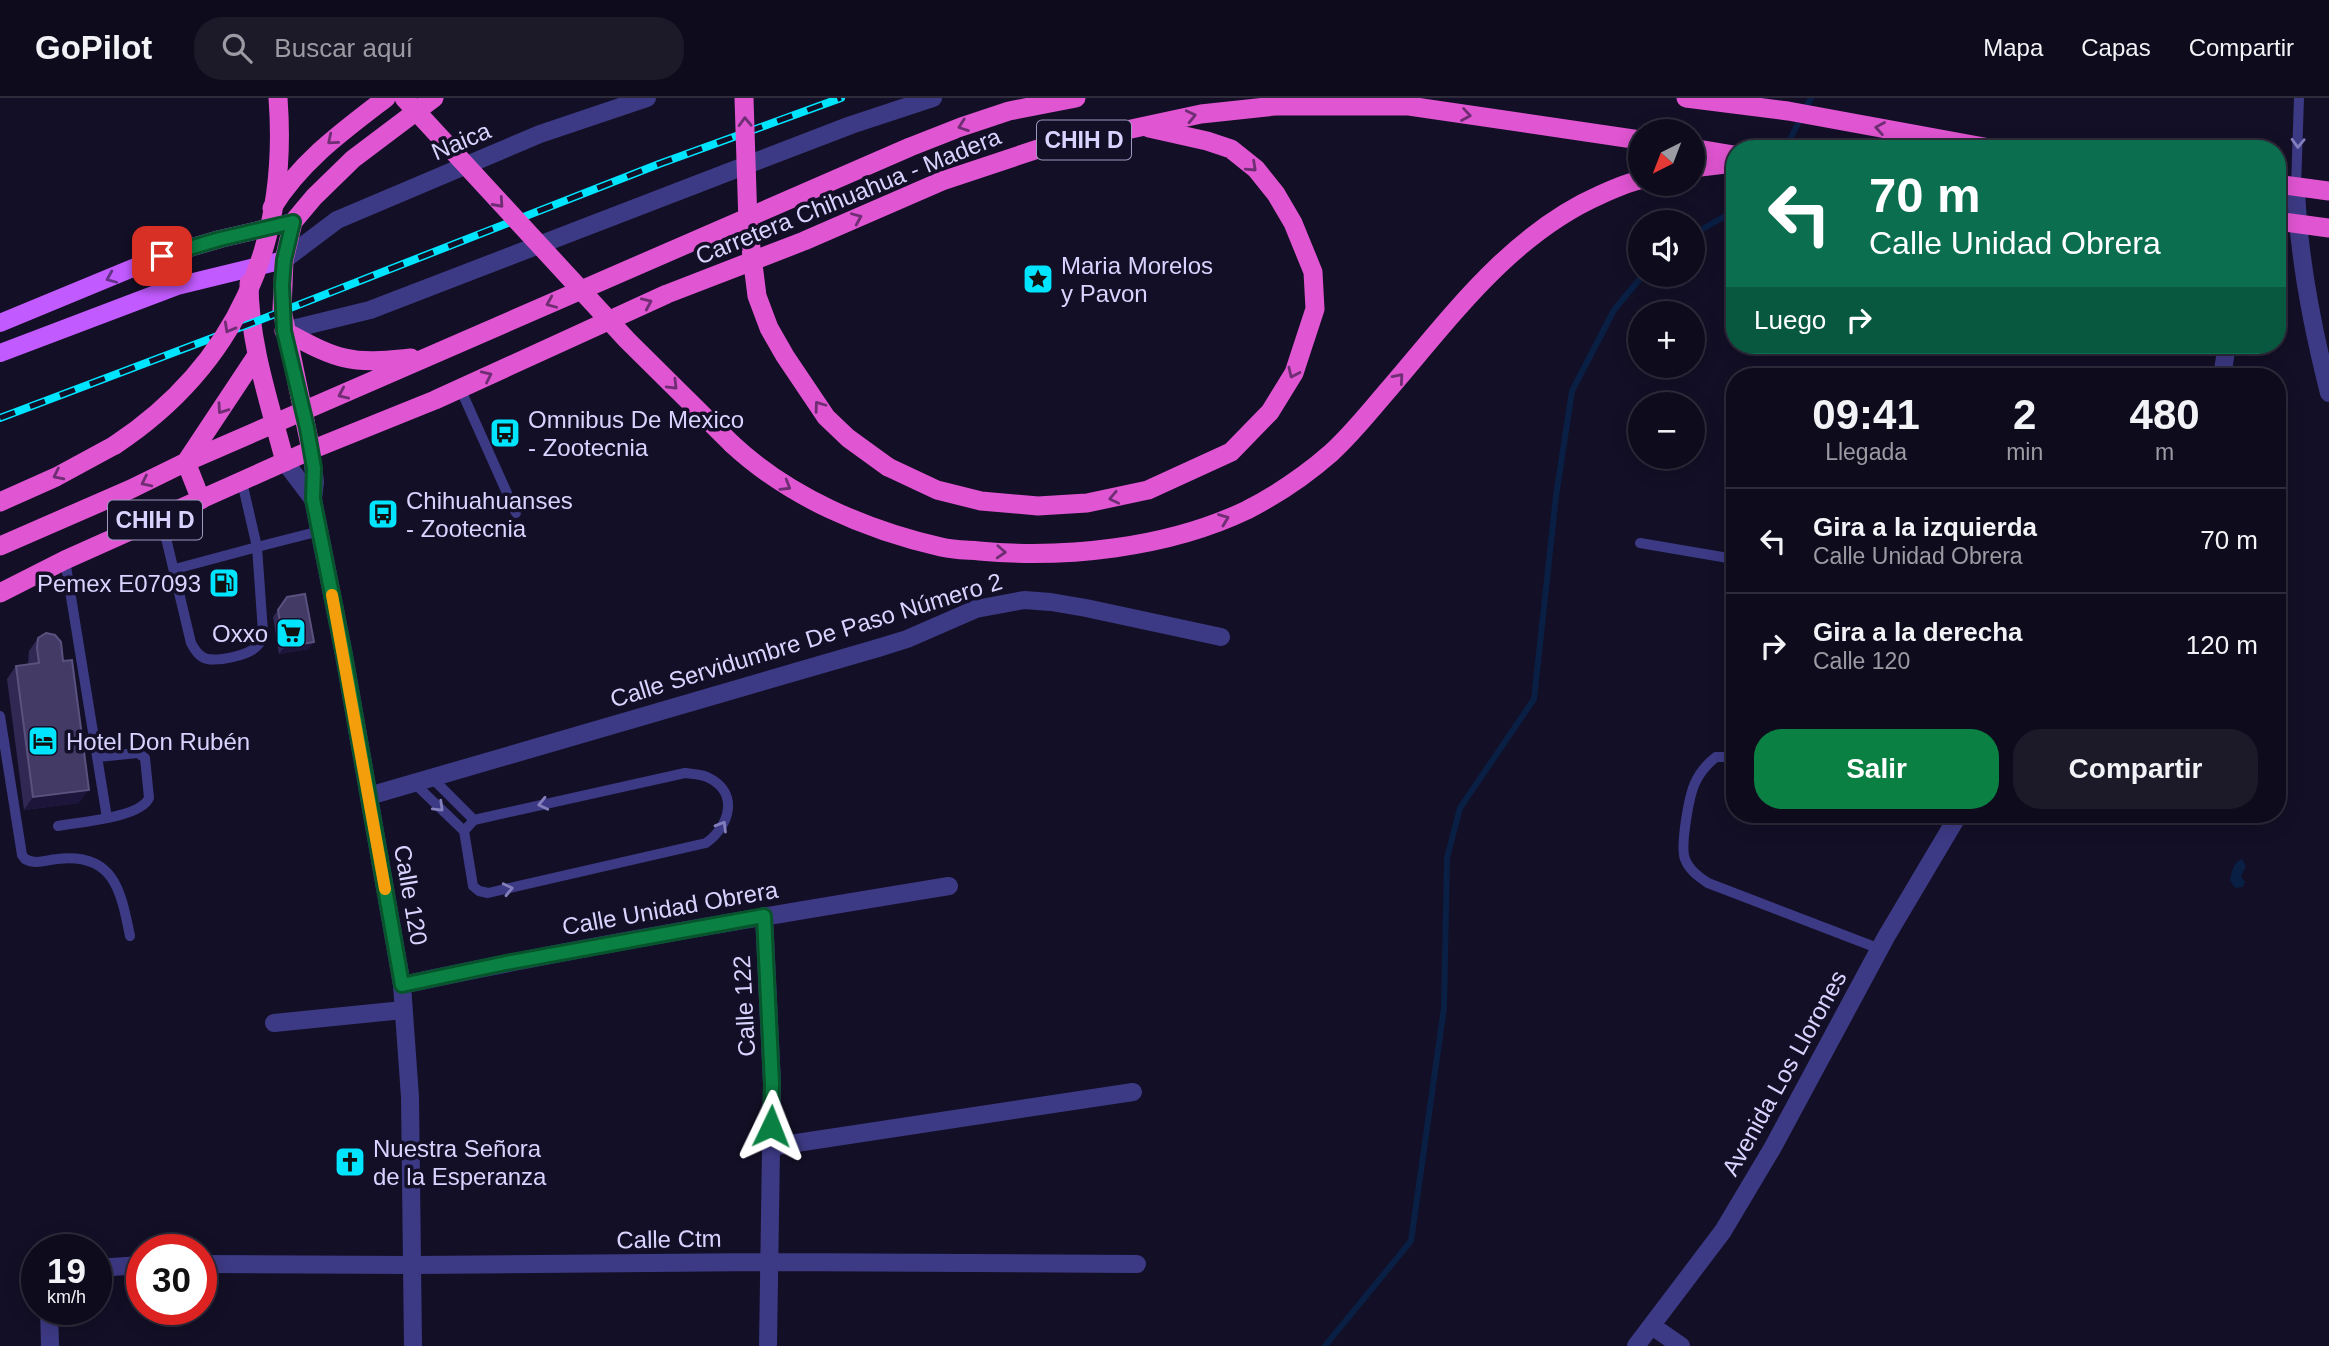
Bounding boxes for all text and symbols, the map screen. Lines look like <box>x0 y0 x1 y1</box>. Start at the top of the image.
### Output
search box <box>194 17 684 80</box>
text: GoPilot <box>35 29 152 66</box>
icon: search <box>218 29 256 67</box>
text: Buscar aquí <box>274 33 413 63</box>
text: Mapa <box>1983 34 2043 61</box>
text: Capas <box>2081 34 2151 61</box>
text: Compartir <box>2189 34 2294 61</box>
one-way arrow <box>1460 107 1472 122</box>
one-way arrow <box>1185 110 1197 125</box>
street label: Naica <box>427 116 495 165</box>
one-way arrow <box>737 117 753 127</box>
one-way arrow <box>957 118 969 132</box>
north arrow <box>1628 119 1704 196</box>
map controls <box>1628 119 1705 469</box>
road number: CHIH D <box>1037 120 1131 159</box>
one-way arrow <box>1874 121 1886 136</box>
street label: Carretera Chihuahua - Madera <box>691 122 1005 270</box>
one-way arrow <box>327 132 340 144</box>
one-way arrow <box>2290 137 2305 148</box>
one-way arrow <box>1244 159 1257 172</box>
icon: left <box>1754 168 1845 259</box>
text: 70 m <box>1869 168 1981 222</box>
one-way arrow <box>491 195 503 208</box>
button: sound <box>1628 210 1705 287</box>
one-way arrow <box>850 212 862 226</box>
text: Calle Unidad Obrera <box>1869 225 2161 261</box>
pin <box>132 226 192 286</box>
icon: arrive <box>143 237 181 275</box>
place label: Maria Morelos y Pavon <box>1061 252 1213 307</box>
place icon: Maria Morelos y Pavon <box>1021 262 1055 296</box>
one-way arrow <box>106 269 118 283</box>
one-way arrow <box>546 295 558 309</box>
one-way arrow <box>639 297 652 311</box>
button: + <box>1628 301 1705 378</box>
icon: right <box>1840 301 1878 339</box>
text: Luego <box>1754 305 1826 335</box>
one-way arrow <box>224 321 237 334</box>
one-way arrow <box>1287 366 1301 378</box>
one-way arrow <box>479 370 492 384</box>
one-way arrow <box>1391 373 1403 386</box>
one-way arrow <box>664 377 677 390</box>
one-way arrow <box>338 386 350 400</box>
text: 09:41 <box>1812 391 1920 438</box>
text: 2 <box>2013 391 2036 438</box>
text: 480 <box>2130 391 2200 438</box>
button: − <box>1628 392 1705 469</box>
one-way arrow <box>218 401 230 414</box>
one-way arrow <box>815 401 827 414</box>
place label: Omnibus De Mexico - Zootecnia <box>528 406 744 461</box>
bus stop icon: Omnibus De Mexico - Zootecnia <box>488 416 522 450</box>
text: Llegada <box>1825 439 1907 465</box>
text: min <box>2006 439 2043 465</box>
text: m <box>2155 439 2174 465</box>
one-way arrow <box>53 467 65 481</box>
one-way arrow <box>141 474 153 488</box>
one-way arrow <box>778 477 791 490</box>
place label: Chihuahuanses - Zootecnia <box>406 487 573 542</box>
one-way arrow <box>1108 489 1120 504</box>
bus stop icon: Chihuahuanses - Zootecnia <box>366 497 400 531</box>
road number: CHIH D <box>108 500 202 540</box>
text: Gira a la izquierda <box>1813 512 2037 542</box>
one-way arrow <box>1217 513 1229 527</box>
icon: left <box>1754 522 1792 560</box>
text: 70 m <box>2200 525 2258 555</box>
text: Calle Unidad Obrera <box>1813 543 2023 569</box>
one-way arrow <box>996 545 1007 560</box>
fuel station icon: Pemex E07093 <box>207 566 241 600</box>
street label: Calle Servidumbre De Paso Número 2 <box>607 567 1005 713</box>
place label: Pemex E07093 <box>37 570 201 597</box>
supermarket icon: Oxxo <box>274 616 308 650</box>
text: Gira a la derecha <box>1813 617 2023 647</box>
place label: Oxxo <box>212 620 268 647</box>
icon: right <box>1754 627 1792 665</box>
text: 120 m <box>2186 630 2258 660</box>
text: Calle 120 <box>1813 648 1910 674</box>
hotel icon: Hotel Don Rubén <box>26 724 60 758</box>
place label: Hotel Don Rubén <box>66 728 250 755</box>
button: Salir <box>1754 729 1999 809</box>
button: Compartir <box>2013 729 2258 809</box>
one-way arrow <box>537 796 549 810</box>
one-way arrow <box>431 799 444 812</box>
one-way arrow <box>714 820 727 833</box>
street label: Calle 120 <box>389 843 433 947</box>
street label: Calle Unidad Obrera <box>560 876 781 940</box>
one-way arrow <box>502 882 514 897</box>
street label: Calle 122 <box>728 955 760 1057</box>
street label: Avenida Los Llorones <box>1716 966 1852 1180</box>
position arrow <box>734 1089 808 1163</box>
place label: Nuestra Señora de la Esperanza <box>373 1135 547 1190</box>
church icon: Nuestra Señora de la Esperanza <box>333 1145 367 1179</box>
street label: Calle Ctm <box>616 1225 722 1253</box>
speed limit sign: 30 <box>126 1234 217 1325</box>
text: 19 <box>47 1251 86 1290</box>
text: km/h <box>47 1287 86 1307</box>

